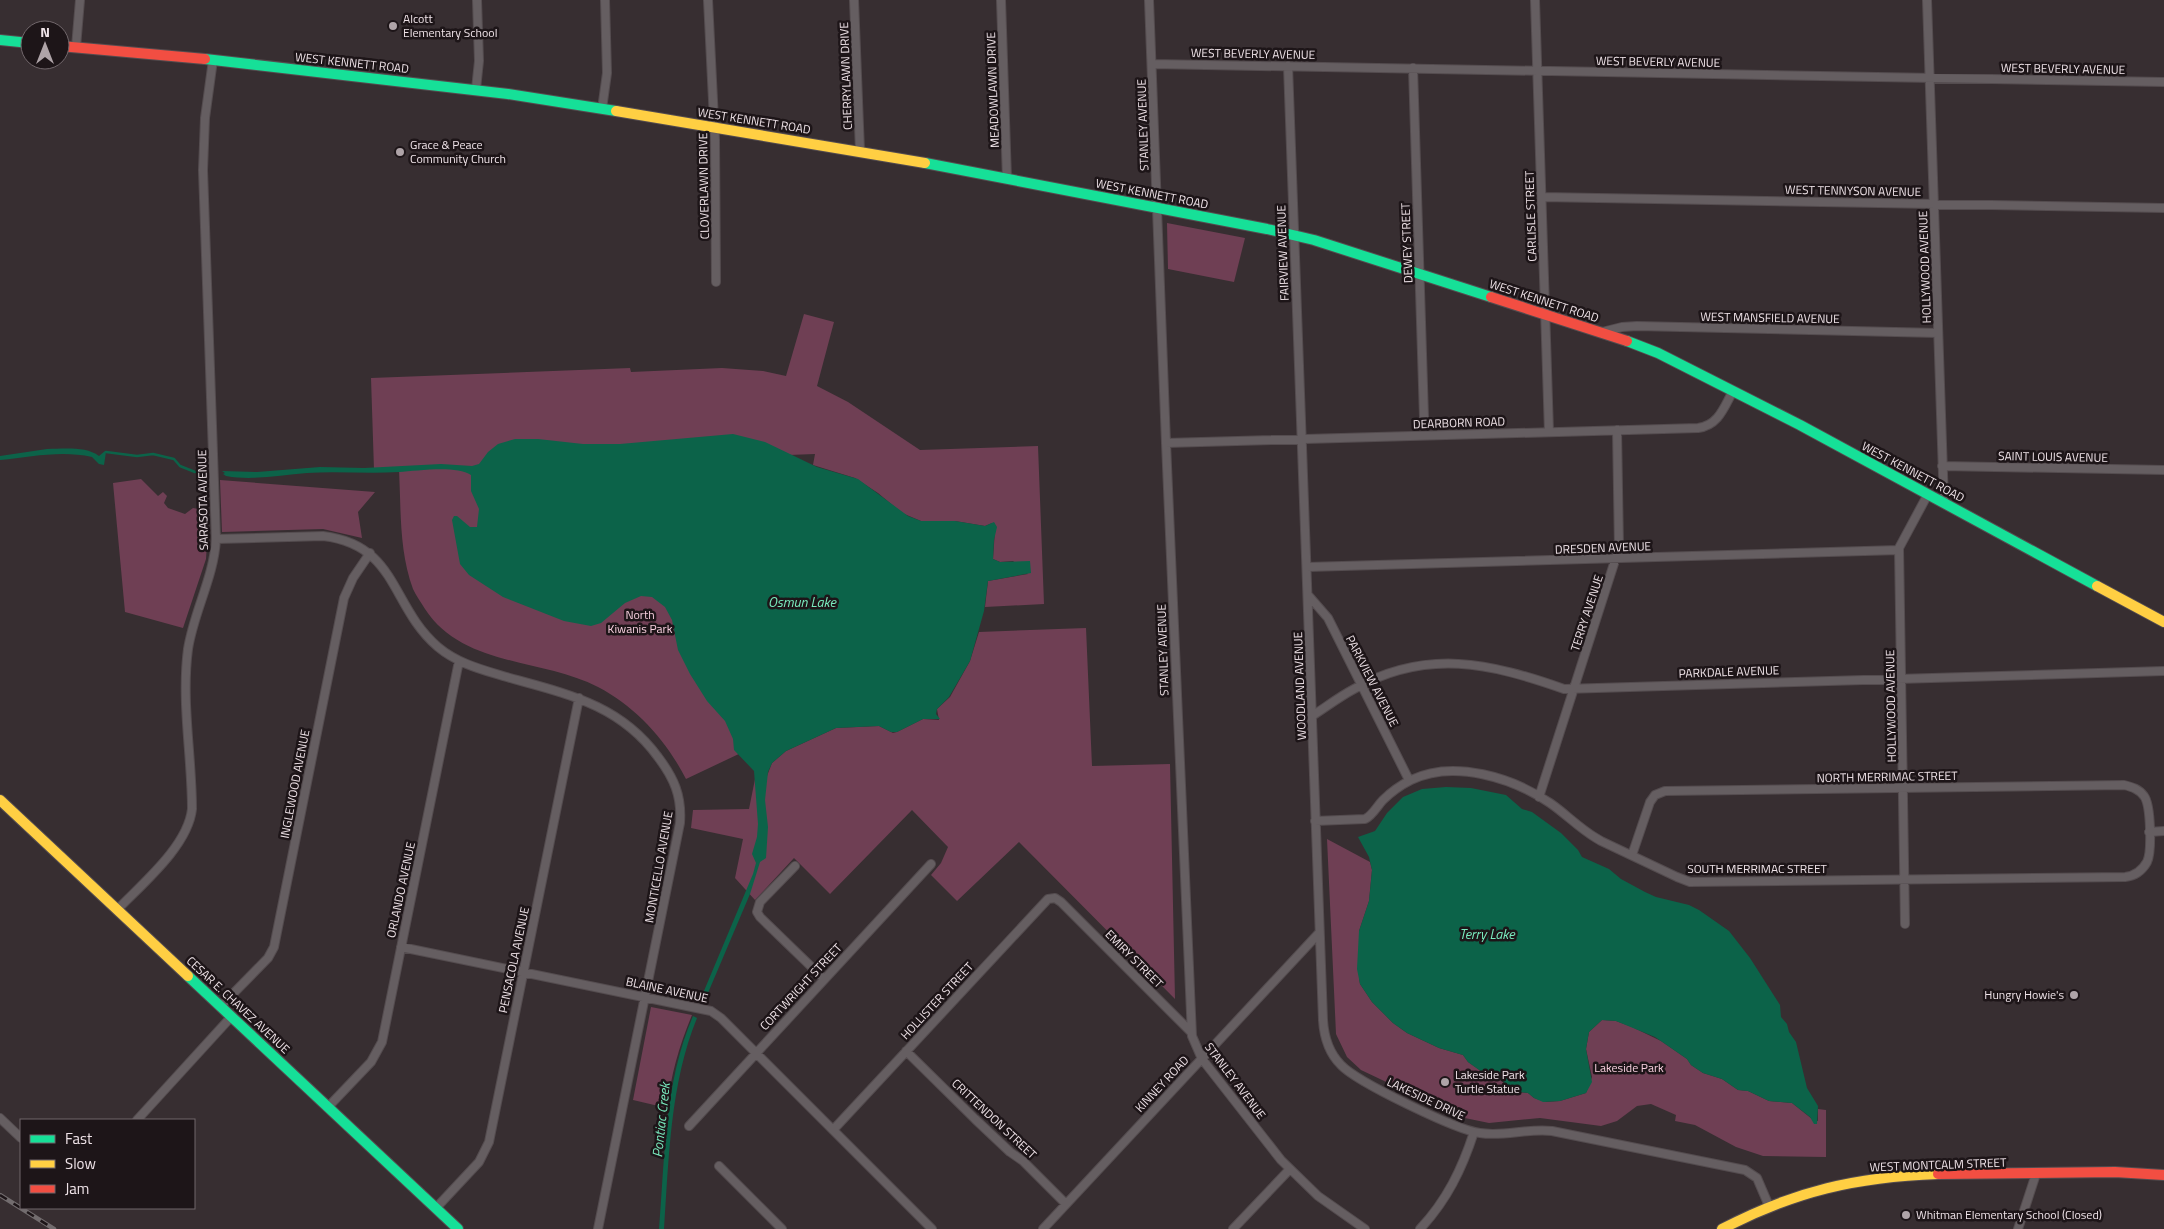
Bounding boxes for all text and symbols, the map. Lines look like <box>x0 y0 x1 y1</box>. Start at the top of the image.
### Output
place label: Alcott Elementary School <box>403 9 497 42</box>
north arrow <box>20 20 70 70</box>
marker: Alcott Elementary School <box>387 20 399 32</box>
text: N <box>40 21 50 42</box>
street label: CHERRYLAWN DRIVE <box>834 21 857 130</box>
street label: MEADOWLAWN DRIVE <box>981 31 1004 148</box>
street label: WEST BEVERLY AVENUE <box>1191 43 1316 64</box>
street label: WEST KENNETT ROAD <box>294 47 410 78</box>
street label: WEST BEVERLY AVENUE <box>1596 51 1721 72</box>
street label: WEST BEVERLY AVENUE <box>2001 58 2126 79</box>
street label: STANLEY AVENUE <box>1131 78 1154 171</box>
street label: WEST KENNETT ROAD <box>696 102 812 139</box>
street label: CLOVERLAWN DRIVE <box>693 132 714 239</box>
place label: Grace & Peace Community Church <box>410 135 506 168</box>
marker: Grace & Peace Community Church <box>394 146 406 158</box>
street label: CARLISLE STREET <box>1519 169 1542 262</box>
street label: WEST KENNETT ROAD <box>1094 173 1210 214</box>
street label: WEST TENNYSON AVENUE <box>1785 180 1922 201</box>
street label: DEWEY STREET <box>1396 202 1417 284</box>
street label: FAIRVIEW AVENUE <box>1271 204 1294 301</box>
street label: HOLLYWOOD AVENUE <box>1913 210 1936 324</box>
street label: WEST KENNETT ROAD <box>1487 274 1602 327</box>
street label: WEST MANSFIELD AVENUE <box>1700 307 1840 328</box>
street label: DEARBORN ROAD <box>1412 411 1506 434</box>
street label: WEST KENNETT ROAD <box>1858 436 1968 507</box>
street label: SAINT LOUIS AVENUE <box>1998 446 2108 467</box>
street label: SARASOTA AVENUE <box>192 449 213 550</box>
street label: DRESDEN AVENUE <box>1555 536 1652 559</box>
street label: TERRY AVENUE <box>1565 572 1608 654</box>
water label: Osmun Lake <box>768 591 838 612</box>
street label: STANLEY AVENUE <box>1151 603 1174 696</box>
park label: North Kiwanis Park <box>608 605 673 638</box>
street label: WOODLAND AVENUE <box>1288 631 1311 741</box>
street label: PARKVIEW AVENUE <box>1341 632 1404 730</box>
street label: HOLLYWOOD AVENUE <box>1880 649 1901 763</box>
street label: PARKDALE AVENUE <box>1678 660 1780 683</box>
street label: INGLEWOOD AVENUE <box>275 727 314 840</box>
street label: NORTH MERRIMAC STREET <box>1816 766 1958 787</box>
street label: MONTICELLO AVENUE <box>639 809 678 924</box>
street label: ORLANDO AVENUE <box>381 840 420 940</box>
street label: SOUTH MERRIMAC STREET <box>1687 859 1828 878</box>
street label: PENSACOLA AVENUE <box>493 905 534 1015</box>
water label: Terry Lake <box>1459 923 1516 944</box>
street label: EMIRY STREET <box>1101 925 1168 993</box>
street label: CORTWRIGHT STREET <box>755 938 847 1035</box>
street label: CESAR E. CHAVEZ AVENUE <box>182 951 295 1058</box>
street label: HOLLISTER STREET <box>896 957 978 1044</box>
street label: BLAINE AVENUE <box>624 972 710 1008</box>
place label: Hungry Howie's <box>1984 985 2064 1004</box>
marker: Hungry Howie's <box>2068 989 2080 1001</box>
street label: STANLEY AVENUE <box>1200 1038 1271 1123</box>
street label: KINNEY ROAD <box>1130 1051 1193 1116</box>
park label: Lakeside Park <box>1594 1058 1664 1077</box>
place label: Lakeside Park Turtle Statue <box>1455 1065 1525 1098</box>
street label: LAKESIDE DRIVE <box>1384 1072 1469 1125</box>
street label: CRITTENDON STREET <box>947 1074 1042 1164</box>
marker: Lakeside Park Turtle Statue <box>1439 1076 1451 1088</box>
water label: Pontiac Creek <box>646 1080 675 1158</box>
legend <box>20 1119 195 1209</box>
text: Fast <box>65 1127 93 1150</box>
text: Slow <box>65 1152 96 1175</box>
street label: WEST MONTCALM STREET <box>1869 1153 2007 1176</box>
text: Jam <box>65 1177 89 1200</box>
place label: Whitman Elementary School (Closed) <box>1916 1205 2102 1224</box>
marker: Whitman Elementary School (Closed) <box>1900 1209 1912 1221</box>

